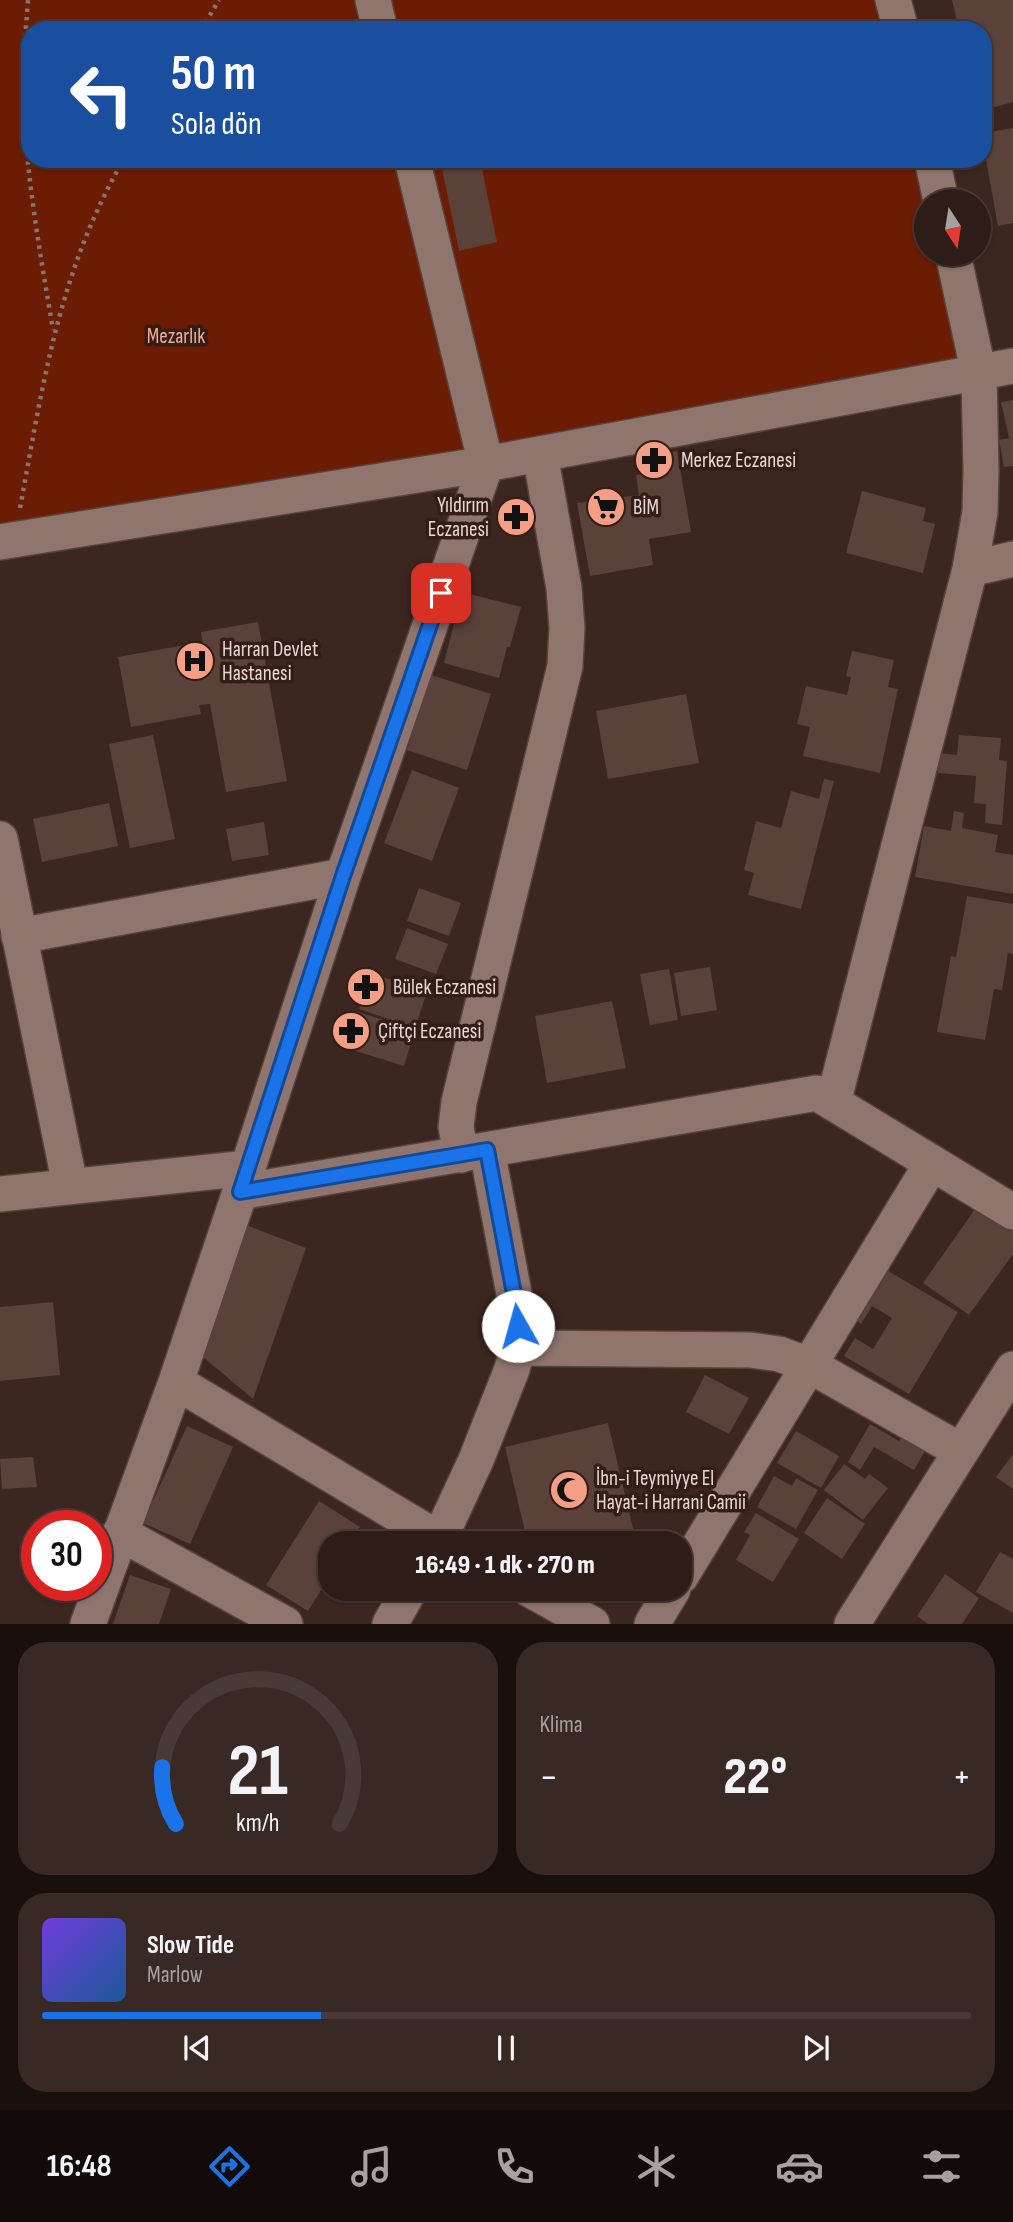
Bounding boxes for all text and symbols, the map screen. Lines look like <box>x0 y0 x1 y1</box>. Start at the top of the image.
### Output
text: 50 m <box>171 45 256 104</box>
icon: left <box>56 49 147 140</box>
text: Sola dön <box>171 105 262 144</box>
north arrow <box>914 189 990 266</box>
map controls <box>914 189 991 266</box>
park label: Mezarlık <box>147 324 205 349</box>
pharmacy icon: Merkez Eczanesi <box>633 439 675 481</box>
place label: Merkez Eczanesi <box>681 448 796 473</box>
supermarket icon: BİM <box>585 486 627 528</box>
place label: Yıldırım Eczanesi <box>428 493 489 542</box>
place label: BİM <box>633 495 659 520</box>
pharmacy icon: Yıldırım Eczanesi <box>495 496 537 538</box>
pin <box>411 563 471 623</box>
icon: arrive <box>422 574 460 612</box>
place label: Harran Devlet Hastanesi <box>222 637 318 686</box>
hospital icon: Harran Devlet Hastanesi <box>174 640 216 682</box>
pharmacy icon: Bülek Eczanesi <box>345 966 387 1008</box>
place label: Bülek Eczanesi <box>393 975 496 1000</box>
pharmacy icon: Çiftçi Eczanesi <box>330 1010 372 1052</box>
place label: Çiftçi Eczanesi <box>378 1019 481 1044</box>
position arrow <box>481 1289 555 1363</box>
place label: İbn-i Teymiyye El Hayat-i Harrani Camii <box>596 1466 746 1515</box>
mosque icon: İbn-i Teymiyye El Hayat-i Harrani Camii <box>548 1469 590 1511</box>
speed limit sign: 30 <box>21 1510 112 1601</box>
text: 16:49 · 1 dk · 270 m <box>415 1550 595 1581</box>
text: Klima <box>540 1711 583 1739</box>
text: 21 <box>227 1729 288 1817</box>
text: 22° <box>723 1746 787 1809</box>
text: − <box>540 1755 558 1800</box>
text: + <box>952 1755 971 1800</box>
text: km/h <box>236 1808 279 1839</box>
text: Slow Tide <box>147 1930 234 1961</box>
text: Marlow <box>147 1961 203 1989</box>
icon: previous <box>178 2029 216 2067</box>
icon: pause <box>487 2029 525 2067</box>
icon: next <box>797 2029 835 2067</box>
icon: directions <box>205 2142 254 2191</box>
icon: music <box>347 2142 396 2191</box>
icon: phone <box>490 2142 539 2191</box>
icon: climate <box>632 2142 681 2191</box>
icon: car <box>775 2142 824 2191</box>
icon: filters <box>917 2142 966 2191</box>
text: 16:48 <box>47 2147 112 2186</box>

